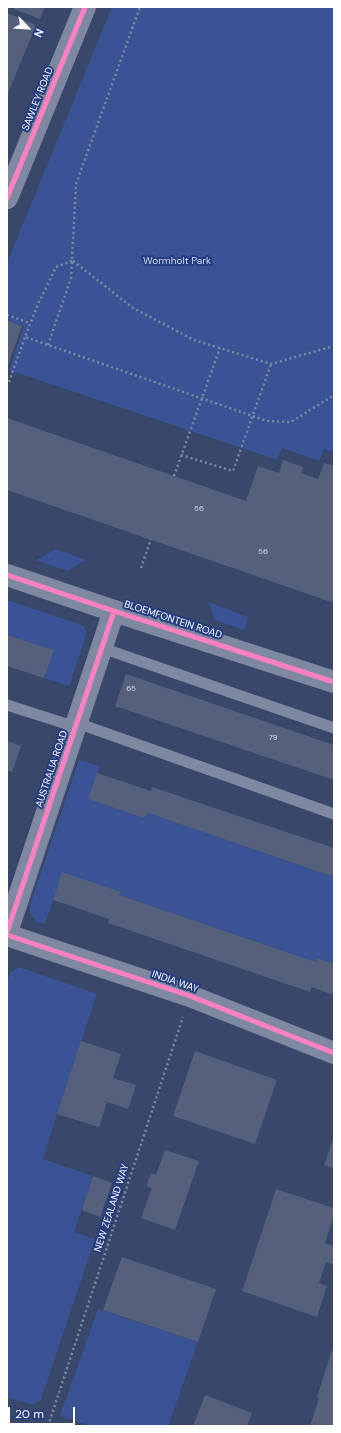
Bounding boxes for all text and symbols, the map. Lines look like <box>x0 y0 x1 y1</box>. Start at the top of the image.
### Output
north arrow <box>8 8 48 48</box>
text: N <box>31 26 47 40</box>
street label: SAWLEY ROAD <box>20 65 56 133</box>
park label: Wormholt Park <box>143 255 211 267</box>
house number: 56 <box>194 504 204 514</box>
house number: 56 <box>258 547 268 557</box>
street label: BLOEMFONTEIN ROAD <box>122 598 224 642</box>
house number: 65 <box>126 684 136 694</box>
street label: AUSTRALIA ROAD <box>33 729 71 809</box>
house number: 79 <box>268 733 278 743</box>
street label: INDIA WAY <box>150 968 200 996</box>
street label: NEW ZEALAND WAY <box>92 1163 132 1253</box>
scale bar <box>10 1399 77 1425</box>
text: 20 m <box>15 1406 44 1422</box>

